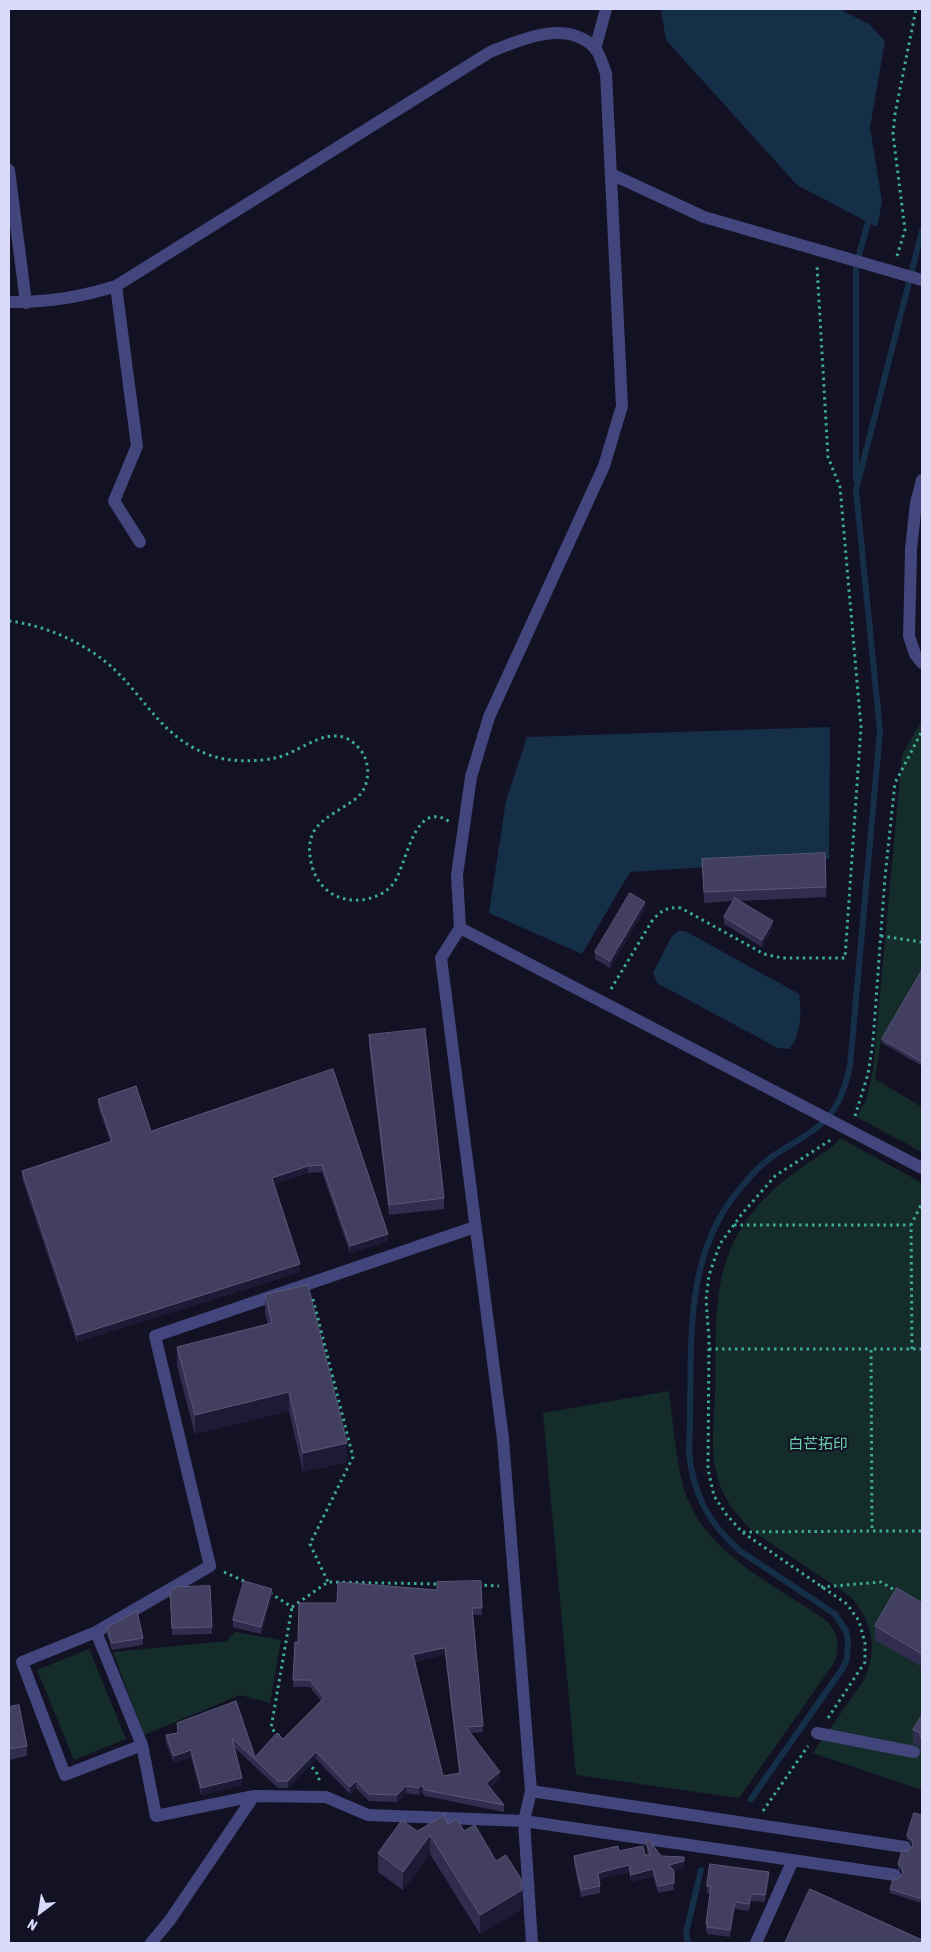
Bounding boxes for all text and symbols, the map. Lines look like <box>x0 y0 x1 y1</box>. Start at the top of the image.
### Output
park label: 白芒拓印 <box>788 1435 848 1453</box>
north arrow <box>15 1887 65 1937</box>
text: N <box>25 1916 40 1934</box>

